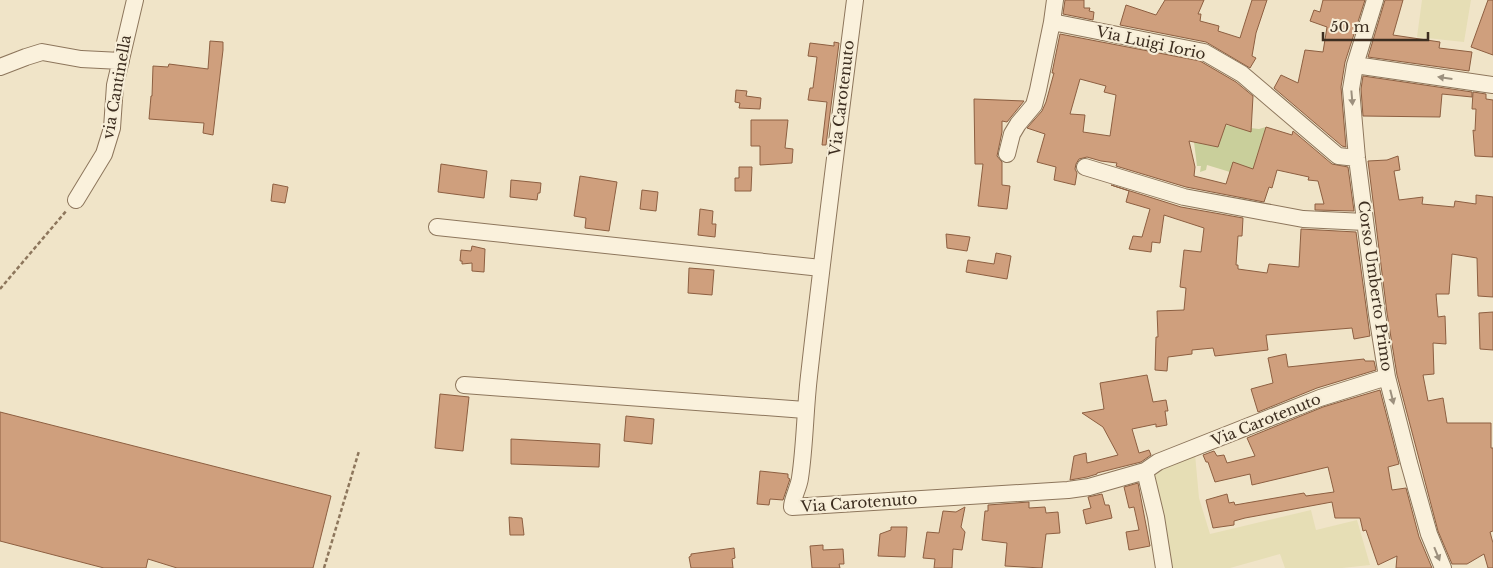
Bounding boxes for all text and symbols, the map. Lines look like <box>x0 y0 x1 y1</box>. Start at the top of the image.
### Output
scale bar <box>1323 10 1428 42</box>
text: 50 m <box>1330 17 1370 36</box>
street label: Via Luigi Iorio <box>1094 21 1208 63</box>
street label: via Cantinella <box>98 33 135 140</box>
street label: Via Carotenuto <box>825 39 858 158</box>
one-way arrow <box>1436 73 1452 81</box>
one-way arrow <box>1348 90 1356 106</box>
street label: Corso Umberto Primo <box>1354 199 1397 373</box>
street label: Via Carotenuto <box>1207 389 1324 451</box>
one-way arrow <box>1389 390 1397 405</box>
street label: Via Carotenuto <box>799 489 918 516</box>
one-way arrow <box>1434 546 1441 561</box>

